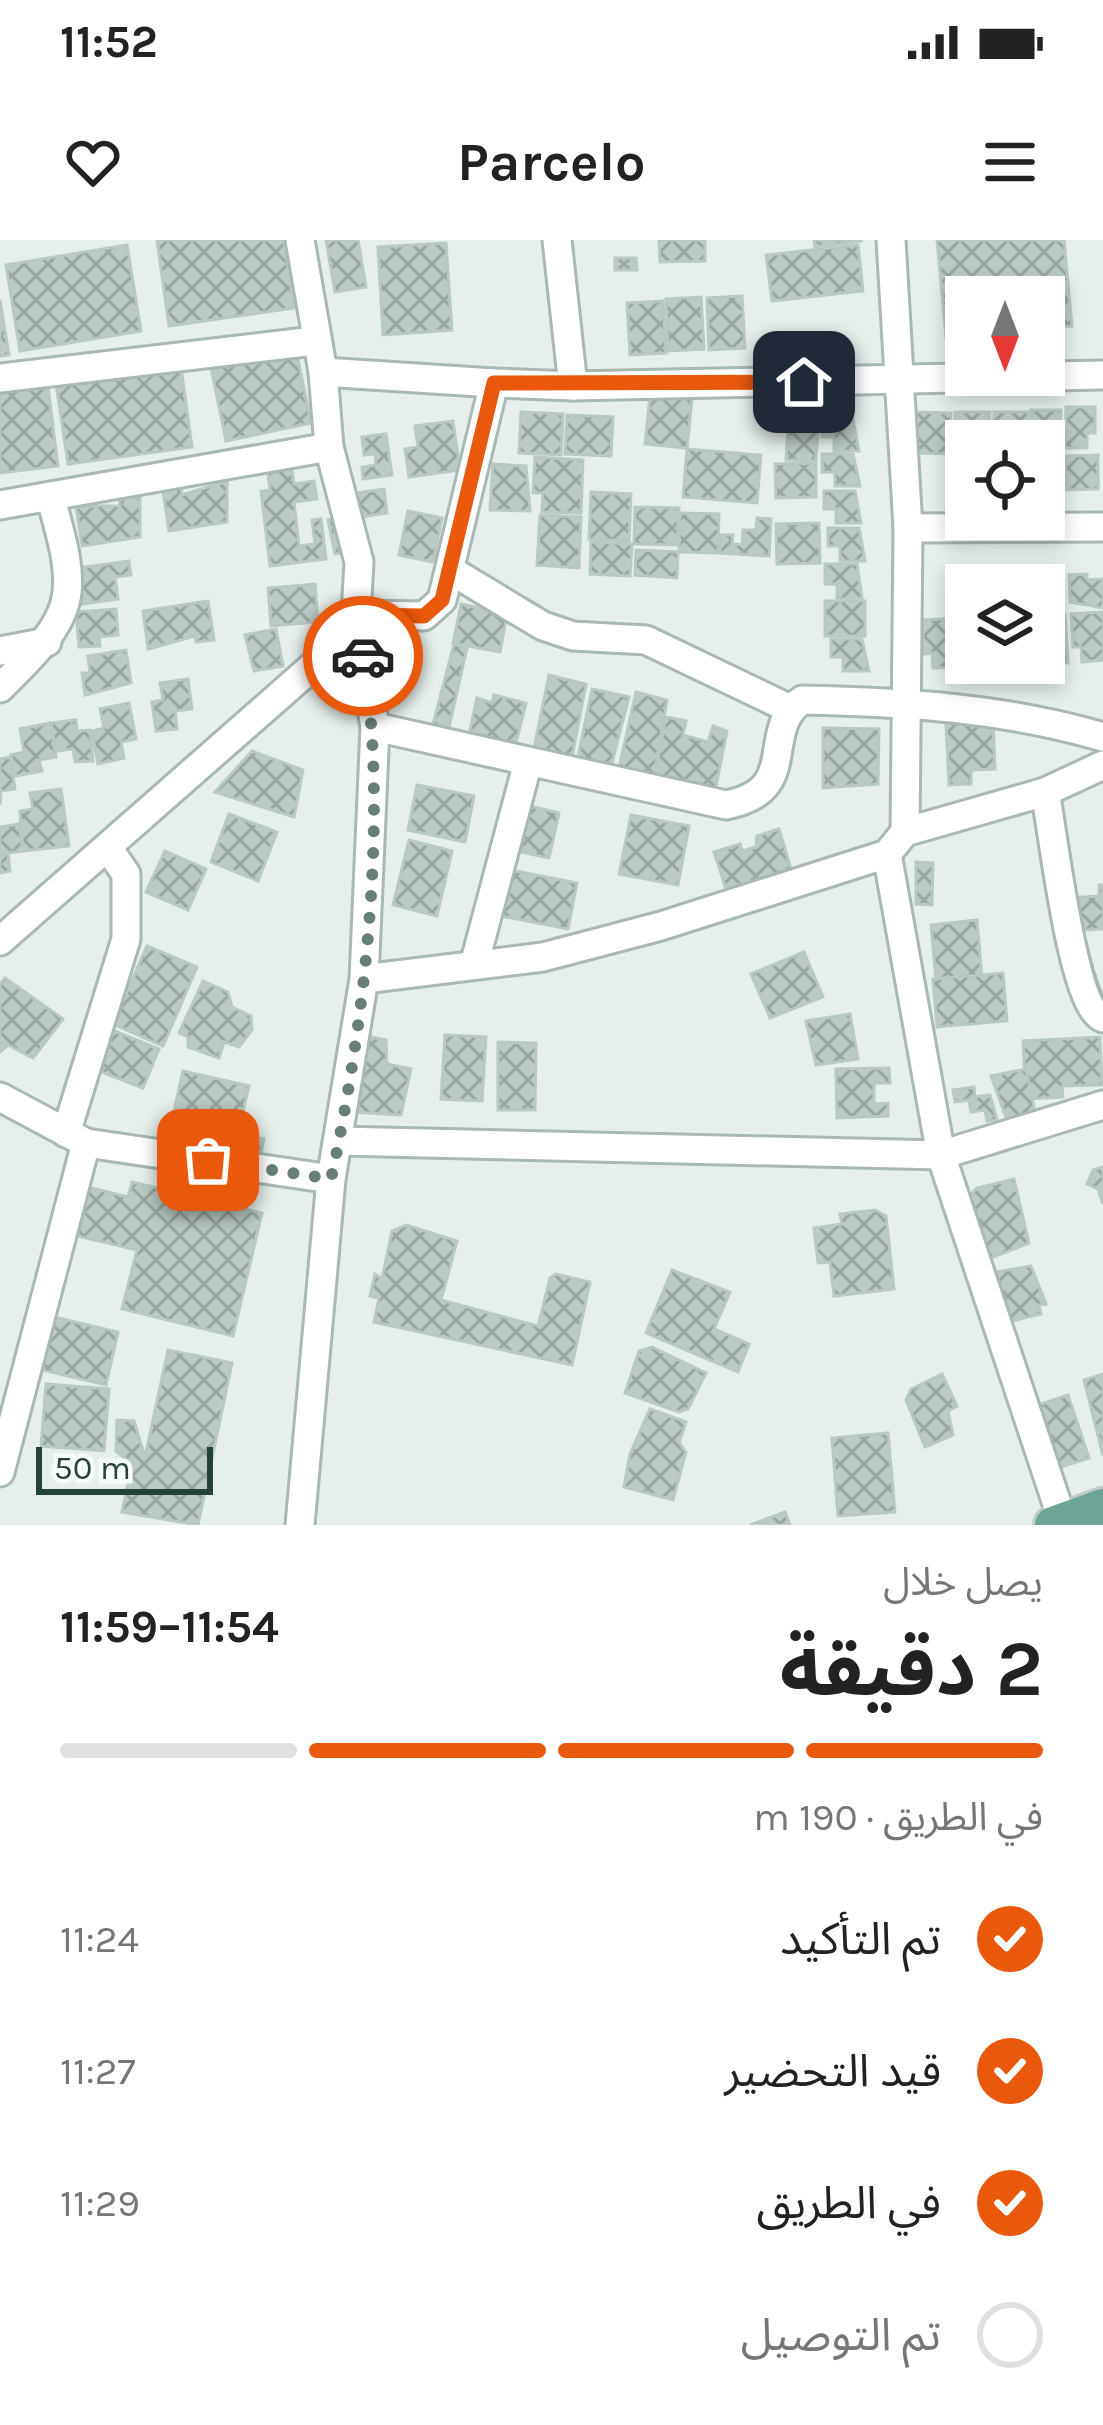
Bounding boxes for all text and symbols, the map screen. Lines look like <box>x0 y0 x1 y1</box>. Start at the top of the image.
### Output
text: 11:52 <box>60 16 158 68</box>
icon: heart <box>60 129 126 195</box>
icon: menu <box>977 129 1043 195</box>
text: Parcelo <box>457 130 646 194</box>
north arrow <box>945 276 1065 396</box>
map controls <box>945 276 1065 684</box>
pin <box>753 331 855 433</box>
icon: home <box>771 349 837 415</box>
button: locate <box>945 420 1065 540</box>
button: layers <box>945 564 1065 684</box>
courier <box>303 596 423 716</box>
icon: car <box>330 623 396 689</box>
pin <box>157 1109 259 1211</box>
icon: bag <box>175 1127 241 1193</box>
scale bar <box>36 1441 213 1494</box>
text: 50 m <box>54 1449 131 1487</box>
text: يصل خلال <box>883 1559 1043 1605</box>
text: 11:54–11:59 <box>60 1601 279 1653</box>
text: 2 دقيقة <box>780 1623 1043 1715</box>
text: في الطريق · 190 m <box>753 1794 1043 1840</box>
icon: check <box>977 1906 1043 1972</box>
text: تم التأكيد <box>780 1913 941 1965</box>
text: 11:24 <box>60 1916 139 1962</box>
icon: check <box>977 2038 1043 2104</box>
text: قيد التحضير <box>724 2045 941 2097</box>
text: 11:27 <box>60 2048 136 2094</box>
icon: check <box>977 2170 1043 2236</box>
text: في الطريق <box>756 2177 941 2229</box>
text: 11:29 <box>60 2180 140 2226</box>
text: تم التوصيل <box>741 2309 941 2361</box>

